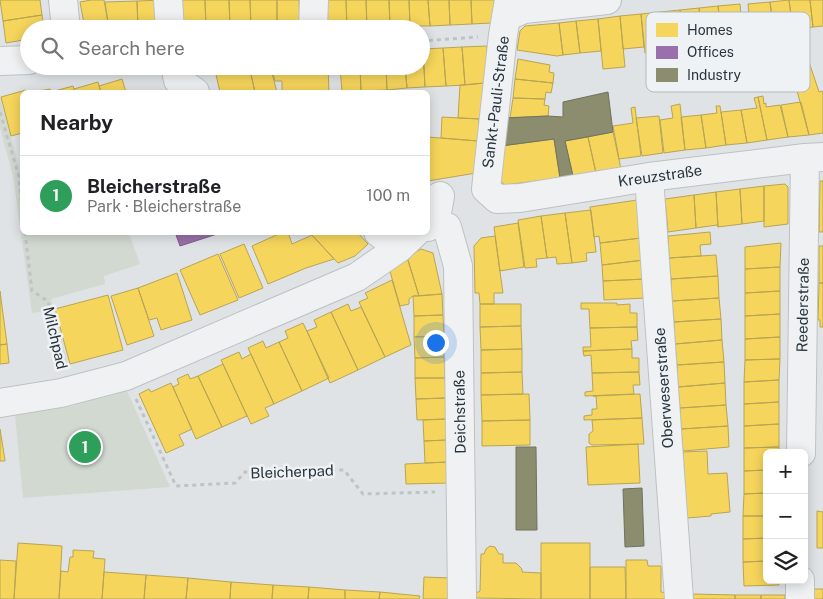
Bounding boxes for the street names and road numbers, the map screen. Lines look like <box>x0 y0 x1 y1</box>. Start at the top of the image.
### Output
street label: Sankt-Pauli-Straße <box>479 35 512 169</box>
street label: Kreuzstraße <box>617 161 703 190</box>
street label: Reederstraße <box>793 258 812 352</box>
street label: Milchpad <box>40 305 71 371</box>
street label: Oberweserstraße <box>651 327 676 449</box>
street label: Deichstraße <box>450 370 469 454</box>
street label: Bleicherpad <box>250 462 334 481</box>

